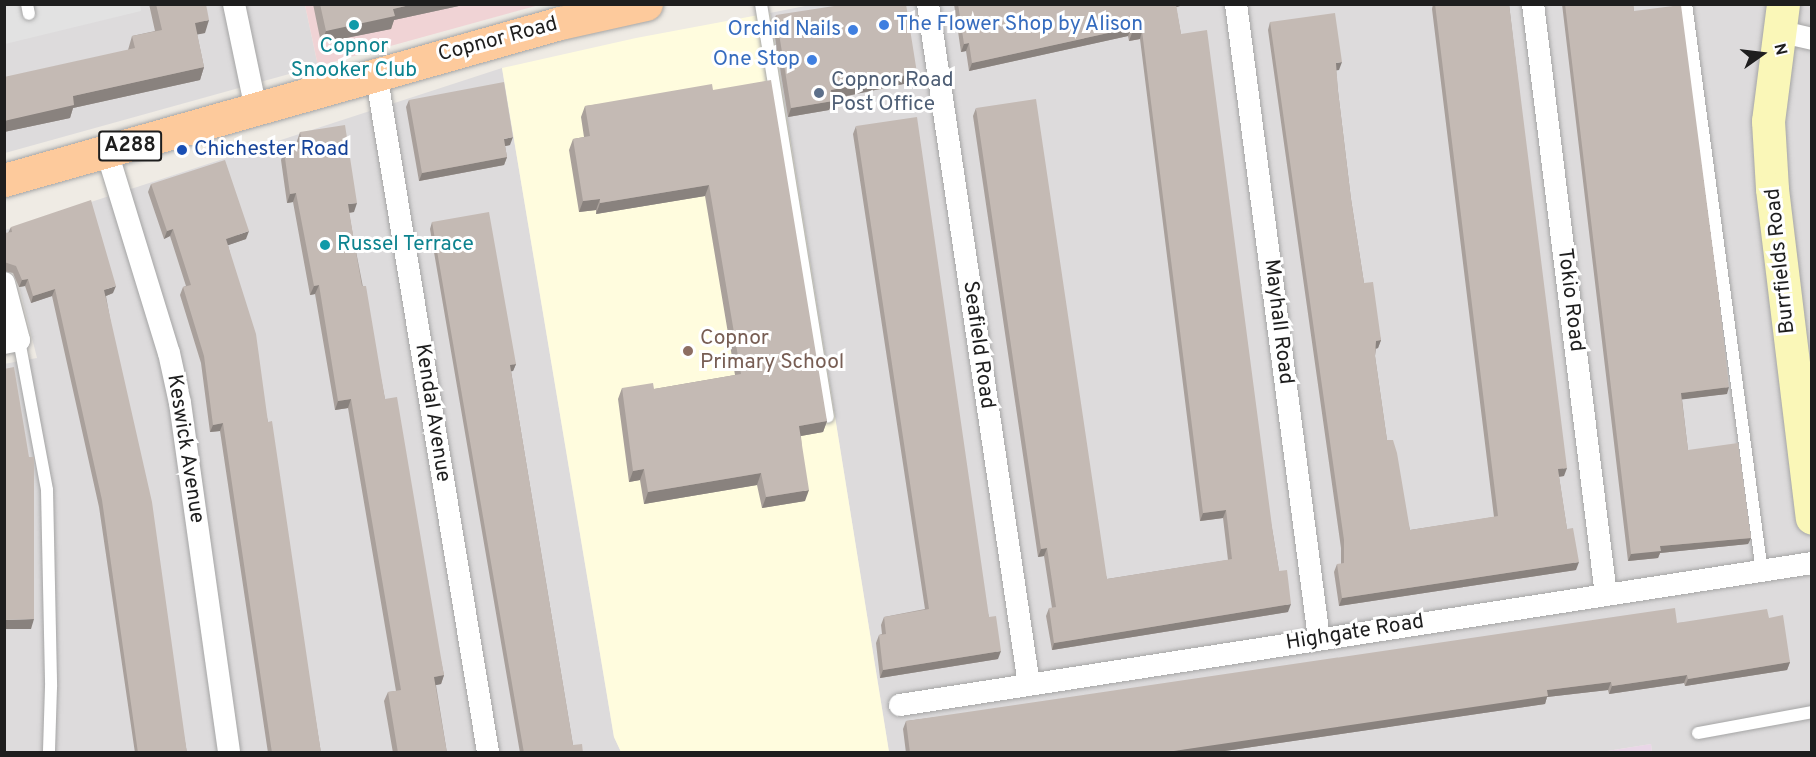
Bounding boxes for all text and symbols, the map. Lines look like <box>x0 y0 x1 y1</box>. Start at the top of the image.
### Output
street label: Copnor Road <box>436 12 560 68</box>
place label: The Flower Shop by Alison <box>896 12 1144 38</box>
place label: Orchid Nails <box>728 17 841 43</box>
marker: Copnor Snooker Club <box>347 18 361 32</box>
marker: The Flower Shop by Alison <box>877 18 891 32</box>
marker: Orchid Nails <box>846 23 860 37</box>
north arrow <box>1732 24 1792 84</box>
place label: Copnor Snooker Club <box>291 34 417 84</box>
text: N <box>1768 42 1791 58</box>
place label: One Stop <box>713 47 800 73</box>
marker: One Stop <box>805 53 819 67</box>
place label: Copnor Road Post Office <box>831 68 954 118</box>
marker: Copnor Road Post Office <box>812 86 826 100</box>
road number: A288 <box>97 129 163 163</box>
place label: Chichester Road <box>194 137 349 163</box>
marker: Chichester Road <box>175 143 189 157</box>
street label: Burrfields Road <box>1761 187 1801 335</box>
place label: Russel Terrace <box>337 232 475 258</box>
marker: Russel Terrace <box>318 238 332 252</box>
street label: Tokio Road <box>1551 247 1589 353</box>
street label: Mayhall Road <box>1258 258 1298 386</box>
street label: Seafield Road <box>957 279 999 411</box>
place label: Copnor Primary School <box>700 326 844 376</box>
street label: Kendal Avenue <box>409 342 455 484</box>
marker: Copnor Primary School <box>681 344 695 358</box>
street label: Keswick Avenue <box>161 372 209 526</box>
street label: Highgate Road <box>1284 610 1426 656</box>

